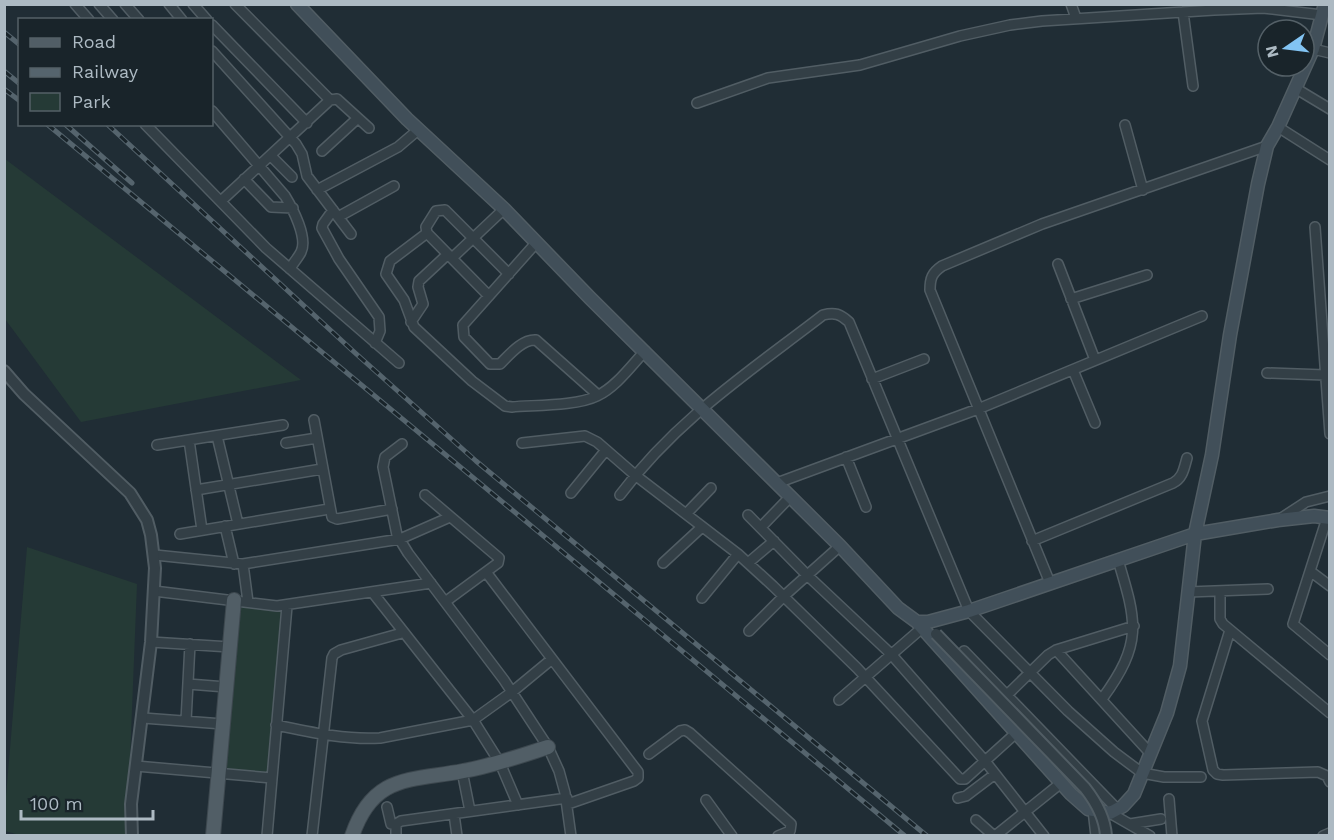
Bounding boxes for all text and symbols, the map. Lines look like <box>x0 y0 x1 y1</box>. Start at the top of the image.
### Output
legend <box>18 18 213 126</box>
north arrow <box>1256 18 1316 78</box>
text: Road <box>72 31 116 52</box>
text: N <box>1261 43 1283 60</box>
text: Railway <box>72 61 139 82</box>
text: Park <box>72 91 111 112</box>
scale bar <box>21 783 153 821</box>
text: 100 m <box>30 793 83 814</box>

